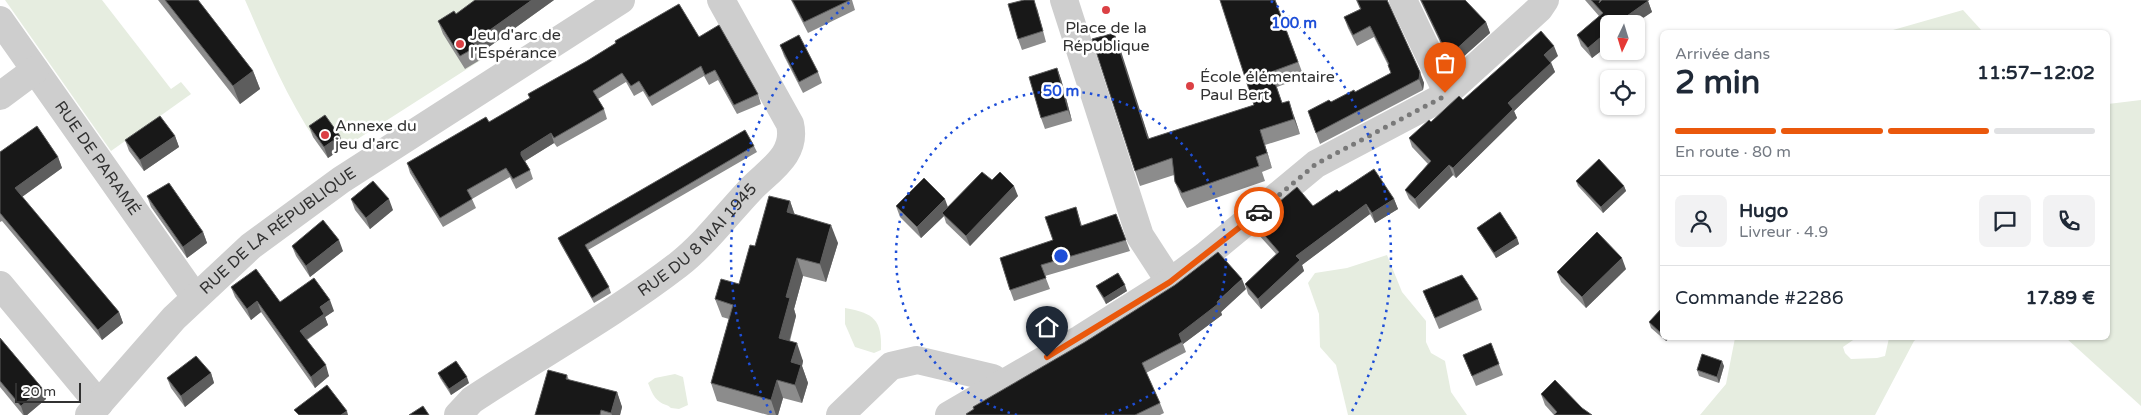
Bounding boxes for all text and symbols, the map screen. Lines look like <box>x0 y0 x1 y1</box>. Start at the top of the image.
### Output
marker: Place de la République <box>1100 4 1112 16</box>
text: 100 m <box>1271 14 1317 32</box>
north arrow <box>1600 15 1645 60</box>
map controls <box>1600 15 1645 115</box>
place label: Place de la République <box>1062 18 1150 56</box>
place label: Jeu d'arc de l'Espérance <box>470 25 561 63</box>
marker: Jeu d'arc de l'Espérance <box>454 38 466 50</box>
pin <box>1424 42 1466 93</box>
text: Arrivée dans <box>1675 44 1770 64</box>
icon: bag <box>1431 49 1459 77</box>
text: 11:57–12:02 <box>1977 62 2095 84</box>
text: 2 min <box>1675 64 1760 102</box>
place label: École élémentaire Paul Bert <box>1200 67 1335 105</box>
button: locate <box>1600 70 1645 115</box>
marker: École élémentaire Paul Bert <box>1184 80 1196 92</box>
text: 50 m <box>1043 82 1079 100</box>
street label: RUE DE PARAMÉ <box>50 97 144 219</box>
place label: Annexe du jeu d'arc <box>334 116 417 154</box>
marker: Annexe du jeu d'arc <box>319 129 331 141</box>
text: En route · 80 m <box>1675 142 1791 162</box>
street label: RUE DE LA RÉPUBLIQUE <box>196 163 360 299</box>
street label: RUE DU 8 MAI 1945 <box>634 179 761 301</box>
courier <box>1234 187 1284 237</box>
button: person <box>1675 195 1727 247</box>
button: chat <box>1979 195 2031 247</box>
button: phone <box>2043 195 2095 247</box>
icon: car <box>1245 198 1273 226</box>
text: Hugo <box>1739 200 1788 222</box>
text: Livreur · 4.9 <box>1739 222 1828 242</box>
centre of rings <box>1052 247 1070 265</box>
text: Commande #2286 <box>1675 287 1844 309</box>
text: 17.89 € <box>2025 287 2095 309</box>
pin <box>1026 306 1068 357</box>
icon: home <box>1033 313 1061 341</box>
scale bar <box>15 380 81 403</box>
text: 20 m <box>22 383 56 400</box>

